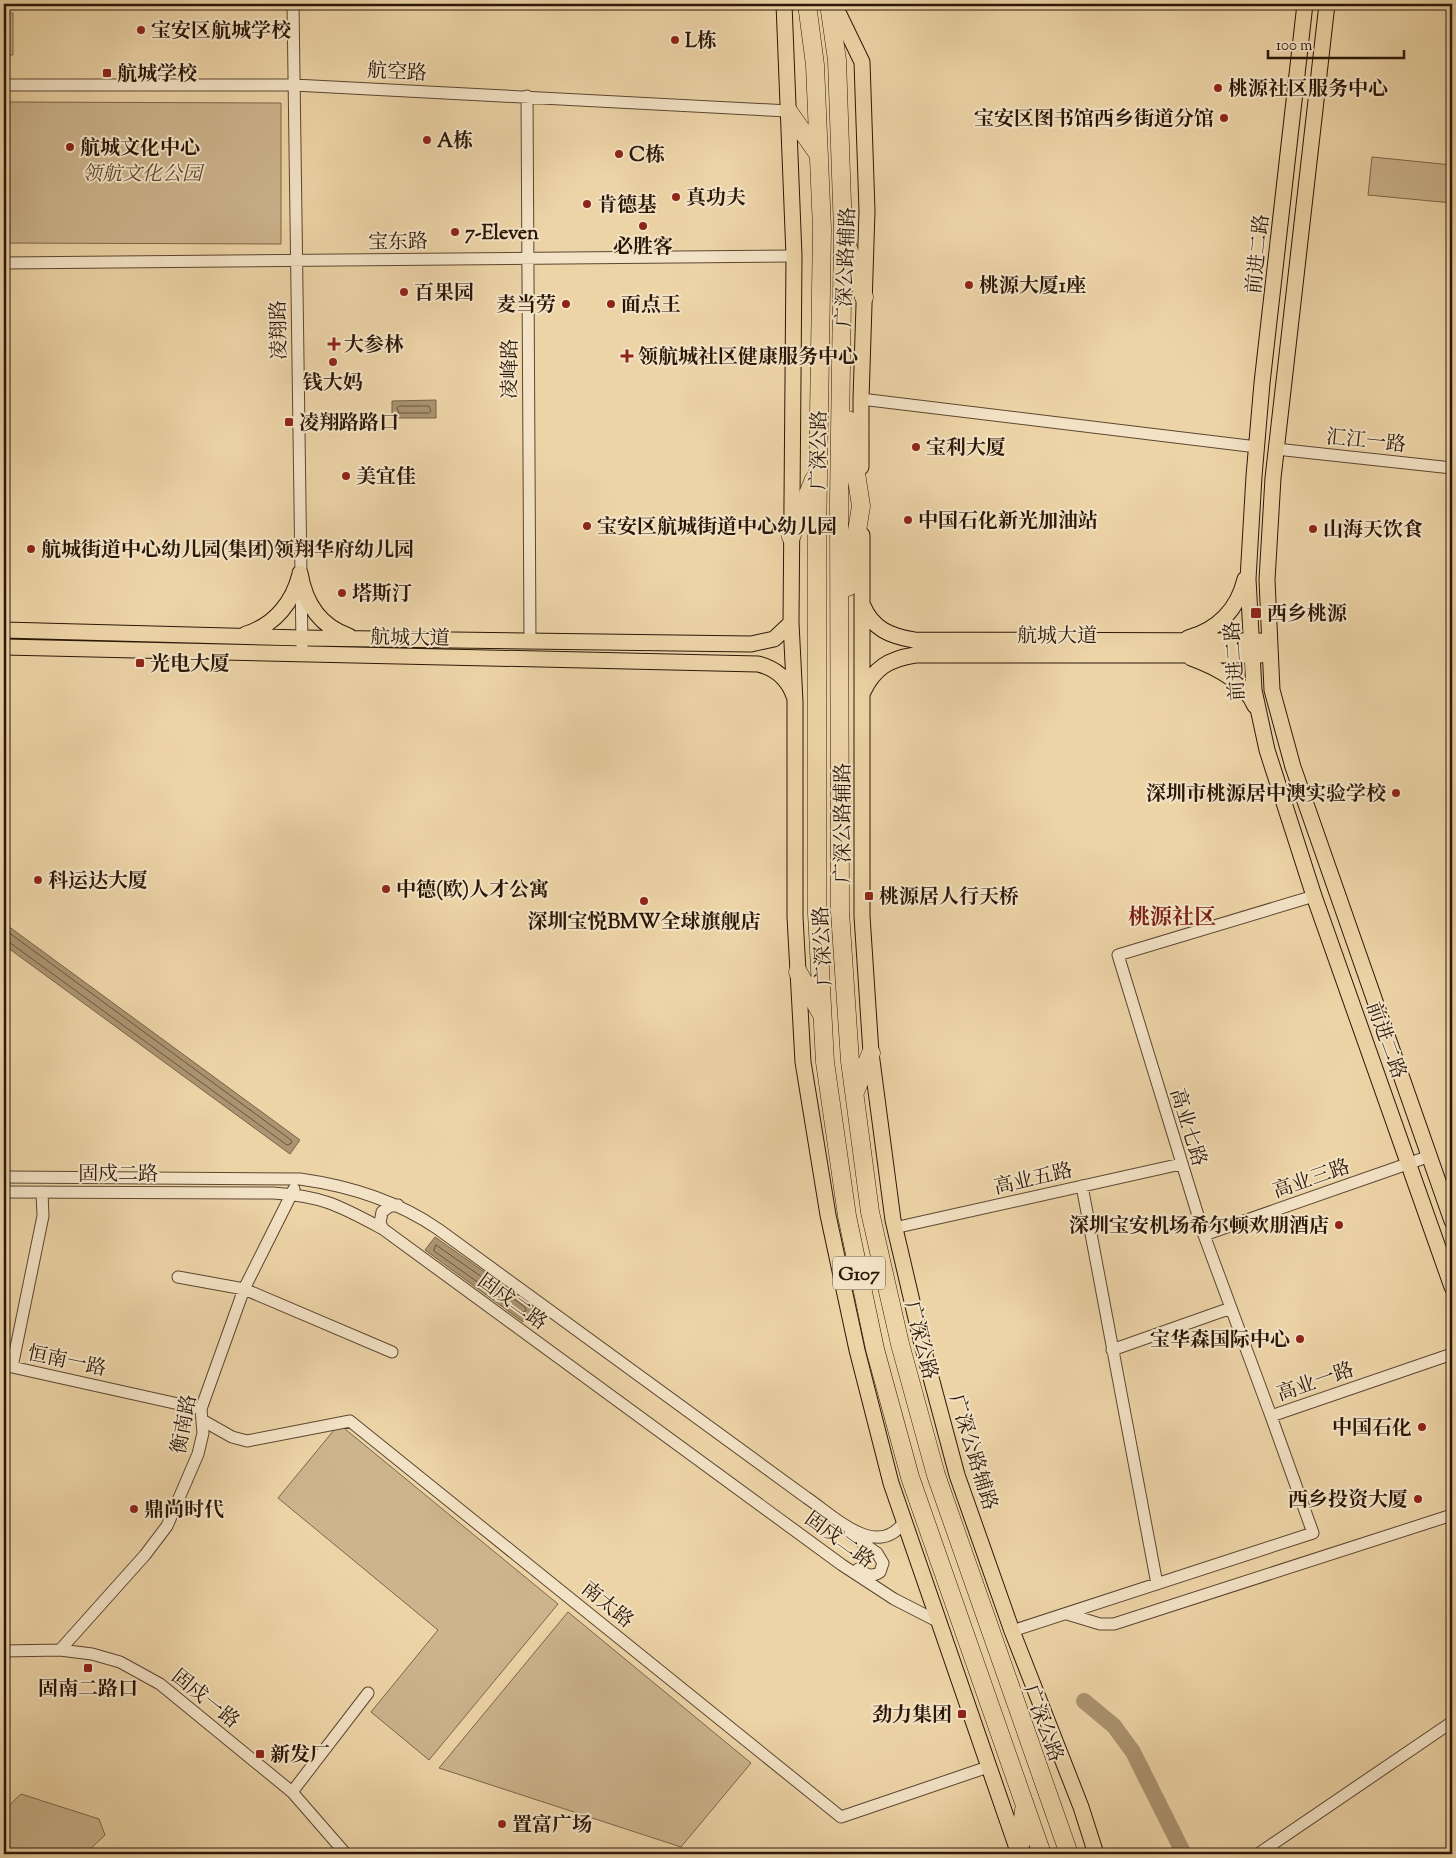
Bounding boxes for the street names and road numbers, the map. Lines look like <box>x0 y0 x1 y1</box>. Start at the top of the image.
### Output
street label: 航空路 <box>366 57 428 90</box>
street label: 广深公路辅路 <box>831 207 864 328</box>
street label: 前进二路 <box>1241 213 1278 296</box>
street label: 宝东路 <box>368 228 428 259</box>
street label: 凌翔路 <box>265 300 296 360</box>
street label: 凌峰路 <box>497 339 526 399</box>
street label: 广深公路 <box>805 410 836 490</box>
street label: 汇江一路 <box>1324 424 1407 461</box>
street label: 前进二路 <box>1219 620 1254 702</box>
street label: 航城大道 <box>1017 623 1097 652</box>
street label: 航城大道 <box>370 624 450 655</box>
street label: 广深公路辅路 <box>830 763 859 883</box>
street label: 广深公路 <box>808 905 841 987</box>
street label: 前进二路 <box>1357 998 1412 1083</box>
street label: 高业七路 <box>1161 1085 1212 1170</box>
street label: 高业三路 <box>1269 1154 1354 1207</box>
street label: 高业五路 <box>991 1157 1076 1204</box>
street label: 固戍二路 <box>78 1161 158 1190</box>
road number: G107 <box>833 1256 885 1290</box>
street label: 固戍二路 <box>471 1268 552 1338</box>
street label: 广深公路 <box>896 1298 943 1383</box>
street label: 恒南一路 <box>24 1340 109 1385</box>
street label: 高业一路 <box>1273 1357 1358 1410</box>
street label: 广深公路辅路 <box>940 1391 1003 1514</box>
street label: 衡南路 <box>165 1392 205 1457</box>
street label: 固戍二路 <box>798 1506 879 1576</box>
street label: 南太路 <box>574 1576 639 1636</box>
street label: 固戍一路 <box>164 1664 245 1736</box>
street label: 广深公路 <box>1014 1681 1069 1766</box>

